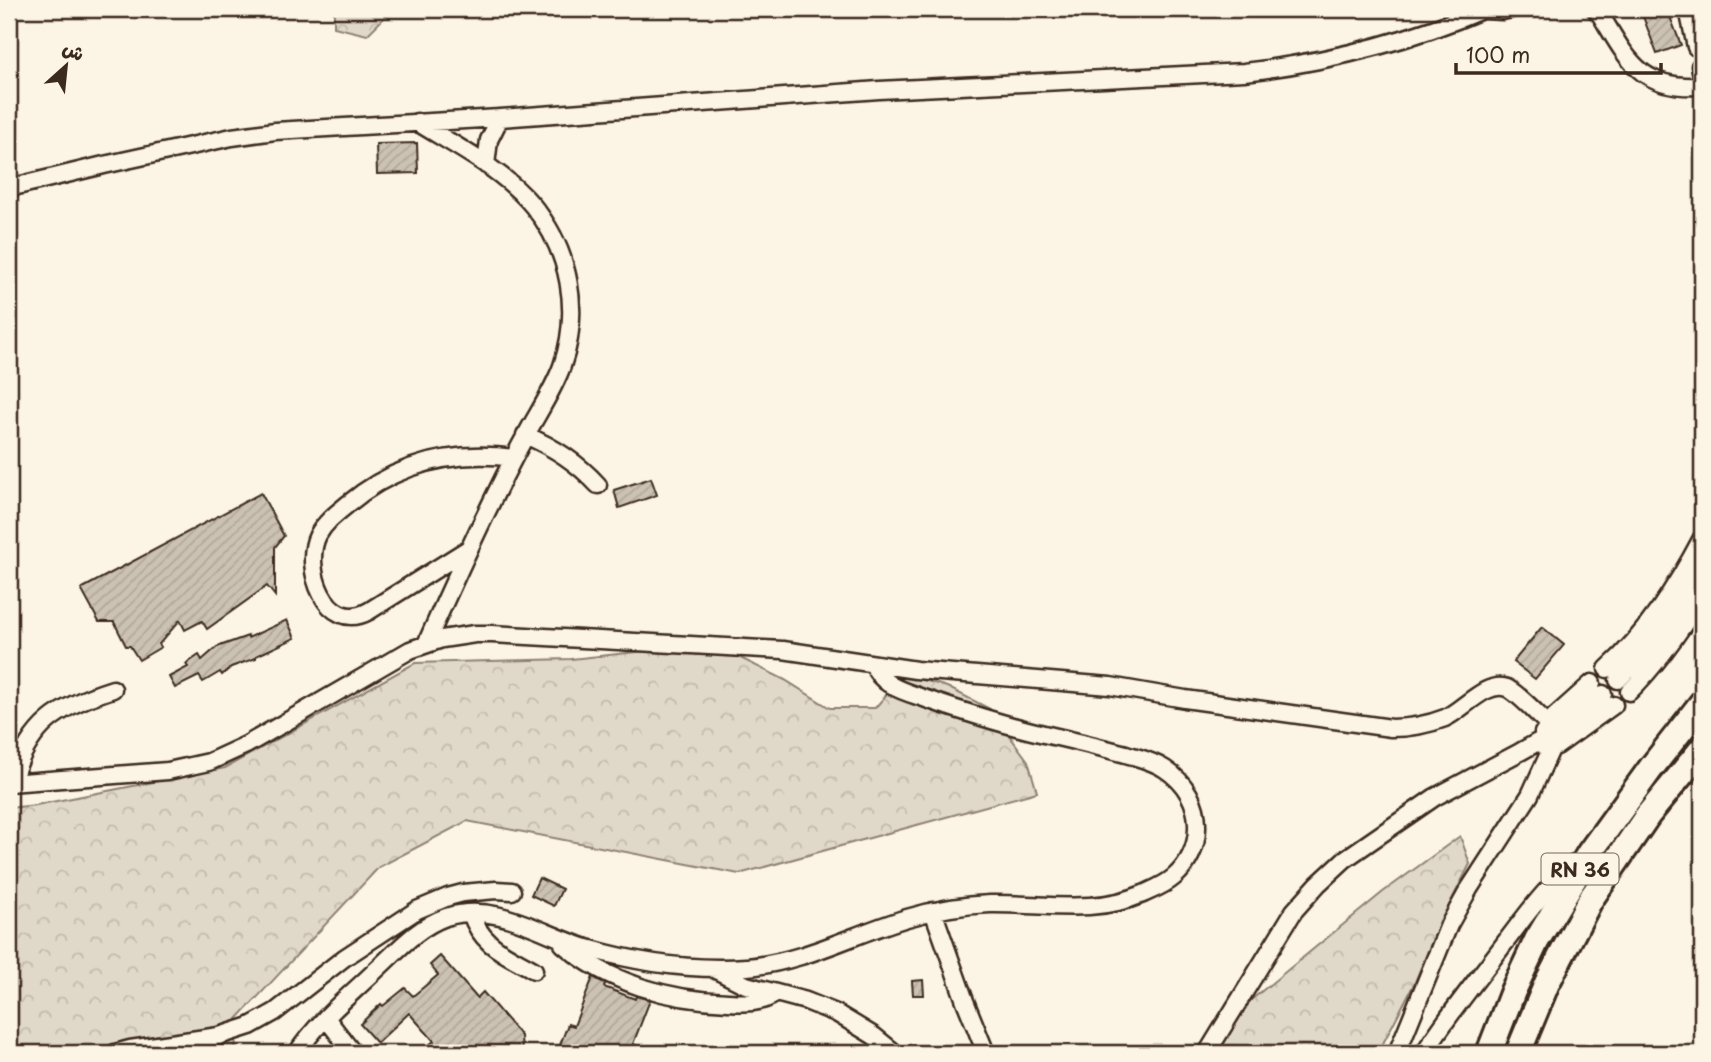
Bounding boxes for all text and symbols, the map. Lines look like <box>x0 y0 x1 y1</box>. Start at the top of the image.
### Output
north arrow <box>32 32 102 102</box>
scale bar <box>1456 32 1660 76</box>
text: ش <box>59 33 90 67</box>
text: 100 m <box>1466 38 1530 70</box>
road number: RN 36 <box>1542 854 1618 884</box>

